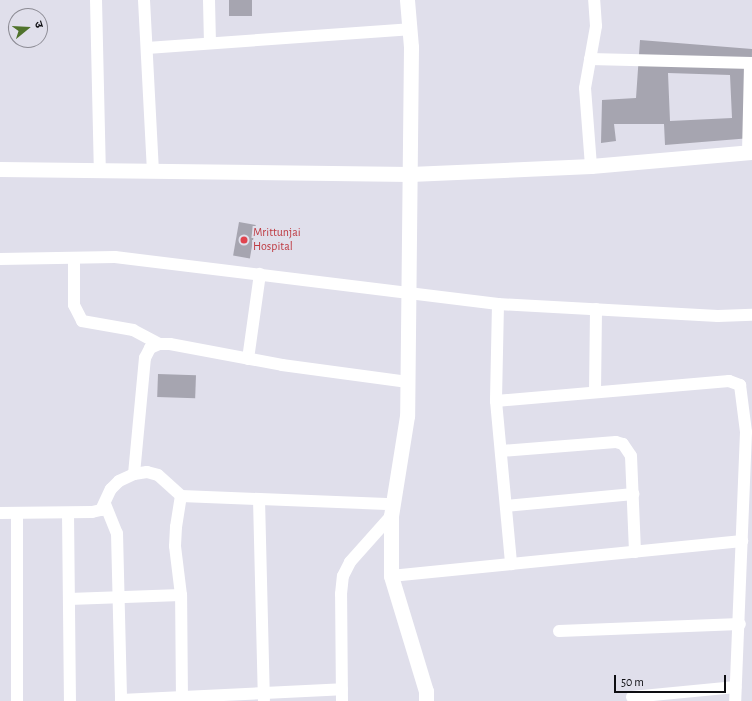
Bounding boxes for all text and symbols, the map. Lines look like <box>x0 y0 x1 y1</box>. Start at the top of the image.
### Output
north arrow <box>8 8 48 48</box>
text: उ <box>33 20 45 29</box>
place label: Mrittunjai Hospital <box>253 226 301 254</box>
marker: Mrittunjai Hospital <box>238 234 250 246</box>
scale bar <box>616 667 728 693</box>
text: 50 m <box>621 676 644 688</box>

